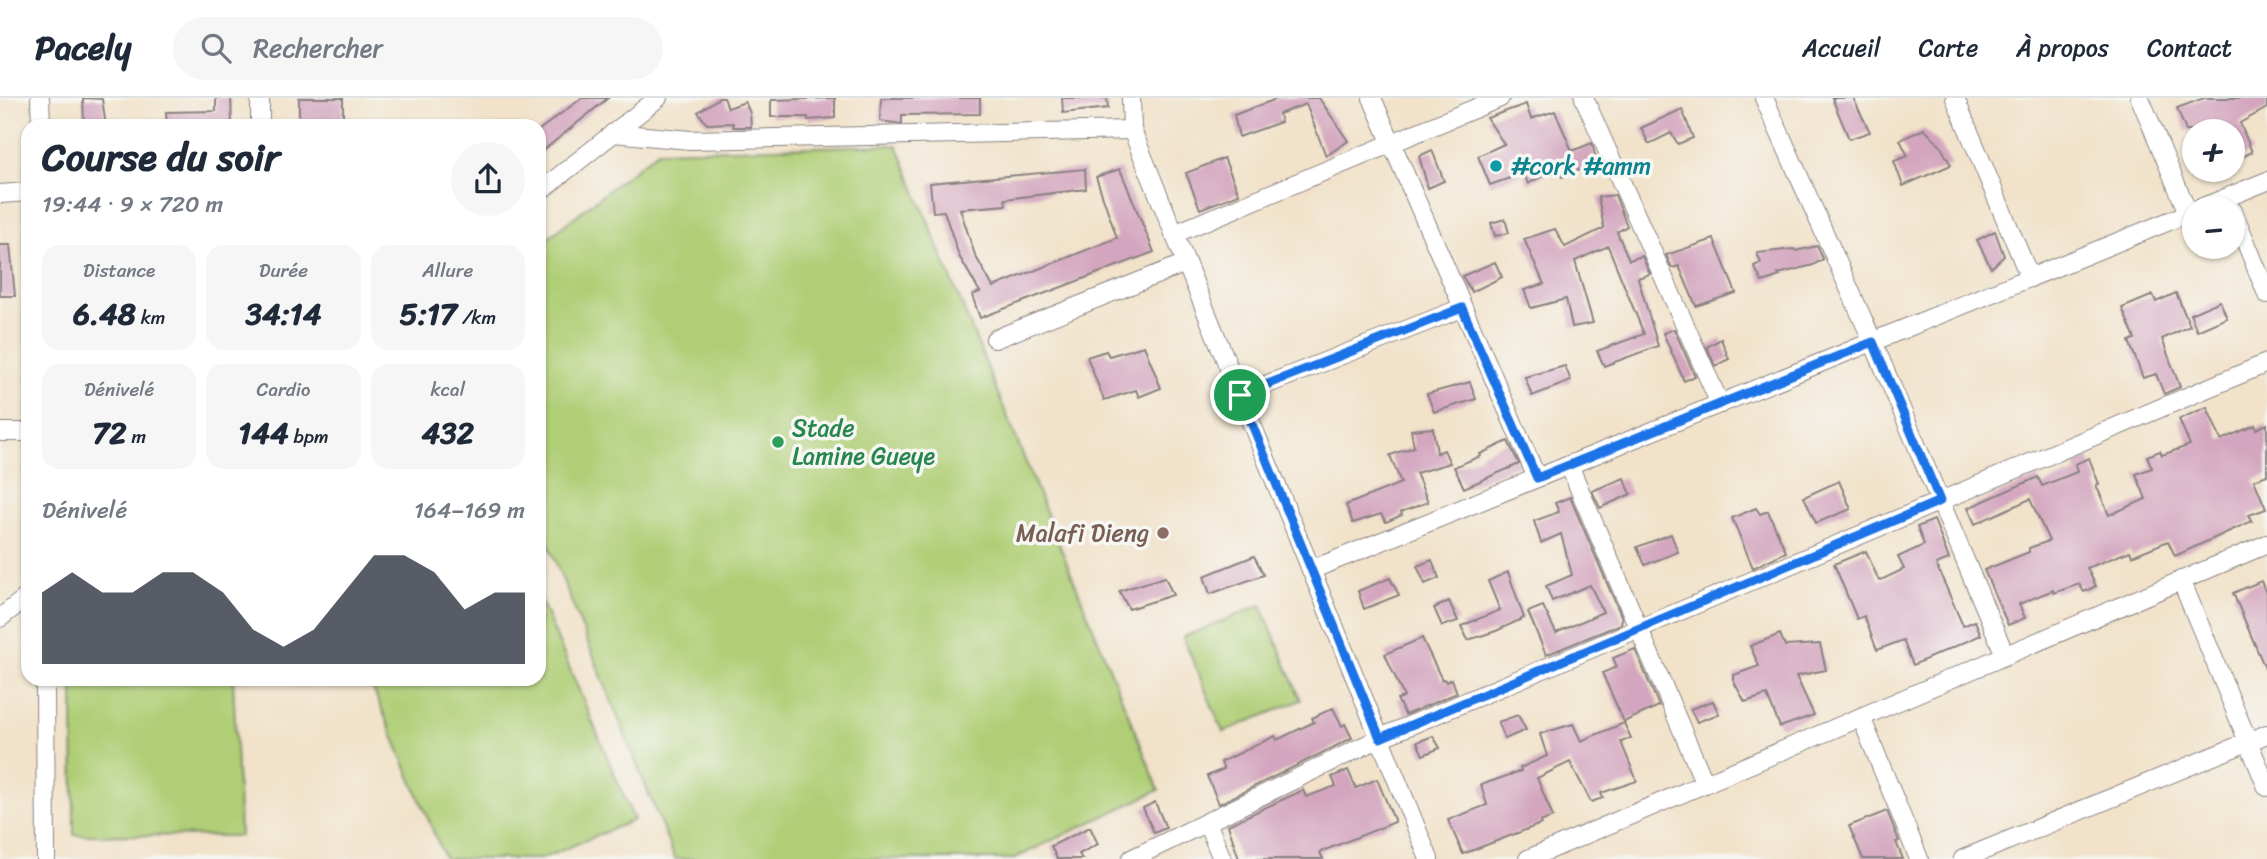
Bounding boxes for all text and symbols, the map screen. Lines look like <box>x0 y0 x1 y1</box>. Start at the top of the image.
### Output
search box <box>173 17 663 80</box>
text: Pacely <box>35 19 131 77</box>
text: Rechercher <box>253 25 383 71</box>
text: Accueil <box>1802 27 1881 69</box>
text: Carte <box>1919 27 1978 69</box>
text: À propos <box>2016 27 2109 69</box>
text: Contact <box>2147 27 2232 69</box>
icon: search <box>197 29 235 67</box>
map controls <box>2182 119 2245 259</box>
button: + <box>2182 119 2245 182</box>
text: Course du soir <box>42 124 280 191</box>
button: share <box>451 142 525 216</box>
place label: #cork #amm <box>1510 145 1651 187</box>
marker: #cork #amm <box>1488 158 1504 174</box>
text: 19:44 · 9 × 720 m <box>42 184 223 225</box>
button: − <box>2182 196 2245 259</box>
text: Distance <box>83 254 155 287</box>
text: Durée <box>259 254 308 287</box>
text: Allure <box>422 254 473 287</box>
text: 6.48 <box>73 287 136 341</box>
text: 34:14 <box>246 287 321 341</box>
text: 5:17 <box>400 287 457 341</box>
text: km <box>136 301 165 334</box>
text: /km <box>457 301 496 334</box>
pin <box>1210 365 1270 425</box>
text: Dénivelé <box>84 373 154 406</box>
text: Cardio <box>257 373 310 406</box>
text: kcal <box>431 373 465 406</box>
icon: arrive <box>1221 376 1259 414</box>
text: 72 <box>92 406 127 460</box>
text: 144 <box>238 406 289 460</box>
text: 432 <box>422 406 474 460</box>
place label: Stade Lamine Gueye <box>792 407 935 477</box>
text: m <box>127 420 146 453</box>
text: bpm <box>289 420 329 453</box>
marker: Stade Lamine Gueye <box>770 434 786 450</box>
text: Dénivelé <box>42 490 127 531</box>
text: 164–169 m <box>414 490 525 531</box>
place label: Malafi Dieng <box>1016 512 1149 554</box>
marker: Malafi Dieng <box>1155 525 1171 541</box>

